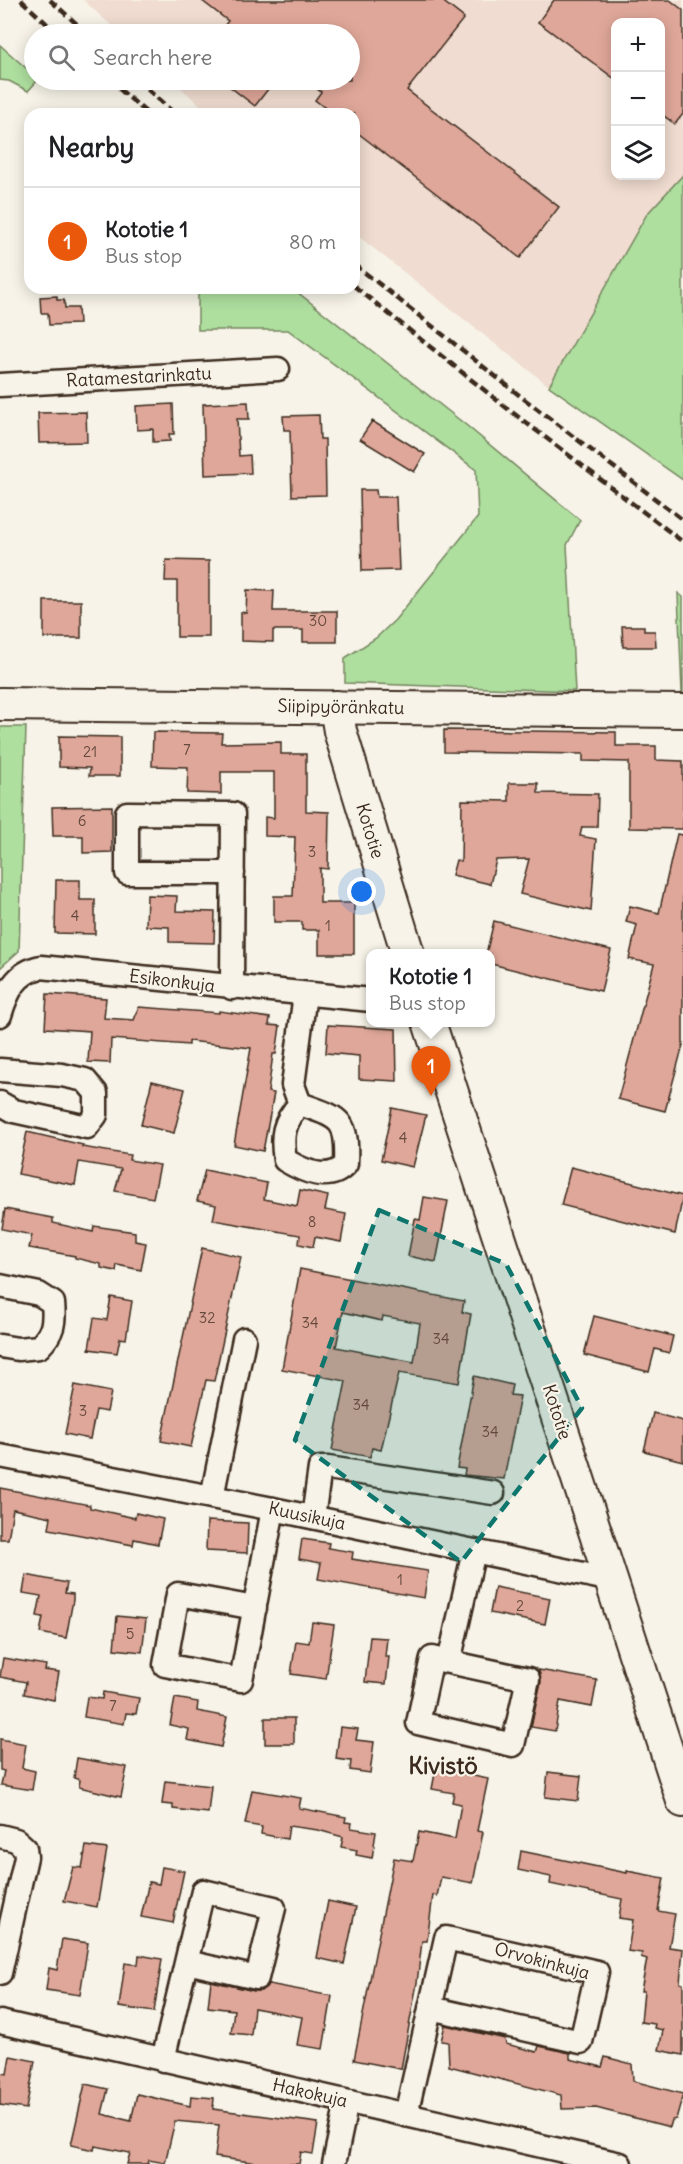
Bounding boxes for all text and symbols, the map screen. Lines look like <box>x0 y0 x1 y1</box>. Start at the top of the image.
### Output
map controls <box>611 18 665 180</box>
button: + <box>611 18 665 72</box>
search box <box>24 24 360 90</box>
icon: search <box>45 41 78 74</box>
text: Search here <box>93 43 212 71</box>
button: − <box>611 72 665 126</box>
button: layers <box>611 126 665 180</box>
text: Nearby <box>48 131 134 164</box>
text: Kototie 1 <box>105 215 188 243</box>
text: 1 <box>64 229 71 254</box>
text: 80 m <box>289 229 336 254</box>
text: Bus stop <box>105 243 182 268</box>
street label: Ratamestarinkatu <box>66 361 212 392</box>
house number: 30 <box>309 611 327 630</box>
street label: Siipipyöränkatu <box>277 694 405 719</box>
house number: 7 <box>183 740 191 759</box>
house number: 21 <box>83 742 97 761</box>
street label: Kototie <box>351 800 390 861</box>
house number: 6 <box>78 811 86 830</box>
house number: 3 <box>308 842 316 861</box>
your location <box>347 877 376 906</box>
house number: 4 <box>71 906 80 925</box>
house number: 1 <box>325 916 331 935</box>
popup <box>366 949 495 1027</box>
text: Kototie 1 <box>389 962 472 990</box>
street label: Esikonkuja <box>128 964 216 997</box>
text: Bus stop <box>389 990 466 1015</box>
pin: 1 <box>412 1046 450 1096</box>
house number: 4 <box>399 1128 408 1147</box>
house number: 8 <box>308 1212 316 1231</box>
house number: 32 <box>199 1308 215 1327</box>
house number: 34 <box>301 1313 319 1332</box>
house number: 34 <box>432 1329 450 1348</box>
street label: Kototie <box>538 1381 577 1442</box>
house number: 34 <box>352 1395 370 1414</box>
house number: 3 <box>79 1401 87 1420</box>
house number: 34 <box>481 1422 499 1441</box>
street label: Kuusikuja <box>267 1496 348 1535</box>
house number: 1 <box>397 1570 403 1589</box>
house number: 2 <box>516 1596 524 1615</box>
house number: 5 <box>126 1624 134 1643</box>
house number: 7 <box>109 1696 117 1715</box>
district label: Kivistö <box>408 1750 478 1780</box>
street label: Orvokinkuja <box>492 1937 592 1984</box>
street label: Hakokuja <box>270 2073 350 2112</box>

